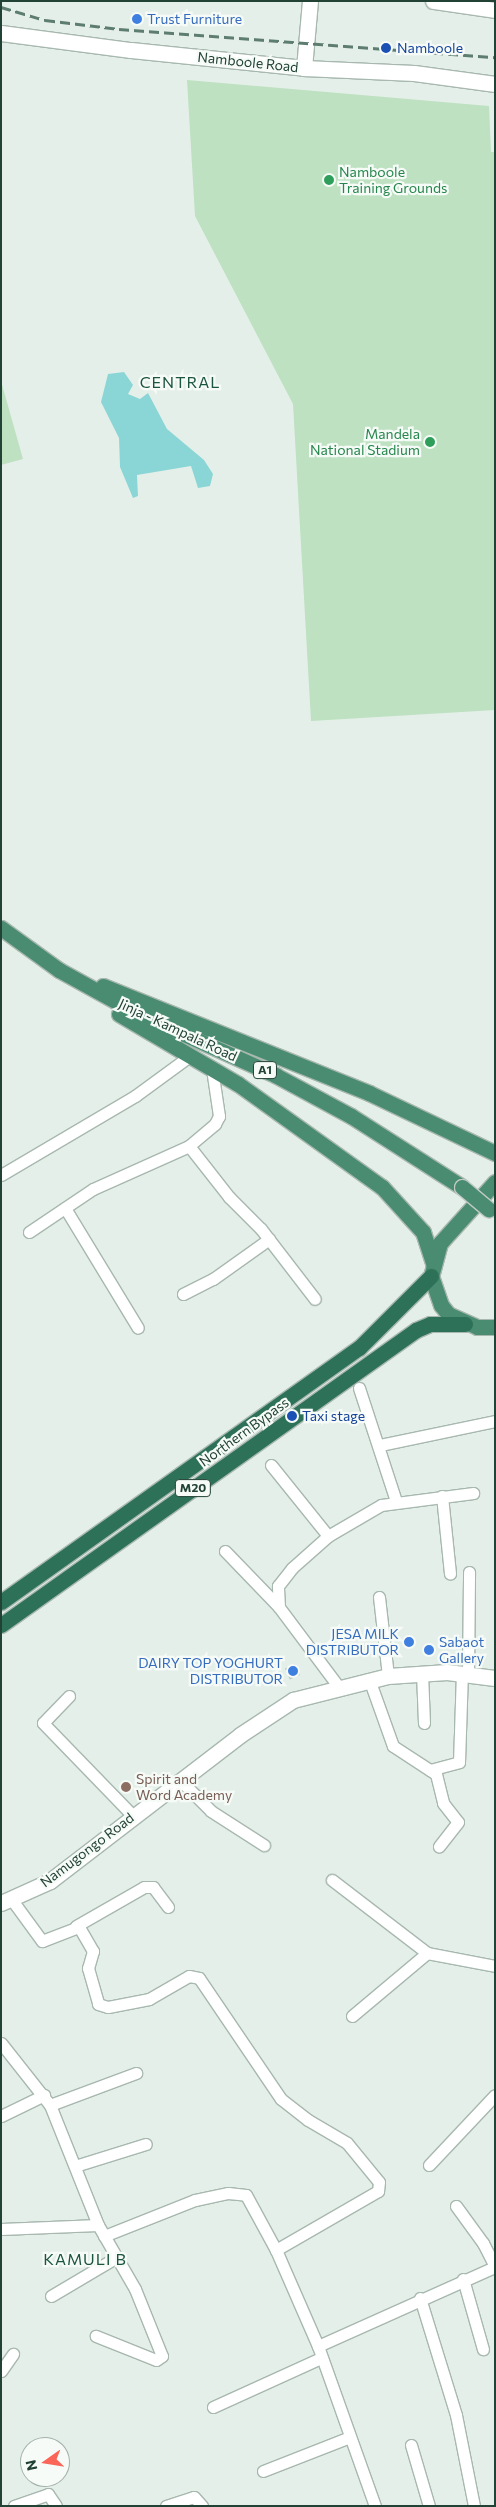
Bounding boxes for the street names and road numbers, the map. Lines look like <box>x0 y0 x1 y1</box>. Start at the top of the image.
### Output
street label: Namboole Road <box>197 48 299 76</box>
street label: Jinja - Kampala Road <box>116 995 240 1065</box>
road number: A1 <box>252 1060 278 1080</box>
street label: Northern Bypass <box>196 1394 292 1470</box>
road number: M20 <box>174 1479 212 1498</box>
street label: Namugongo Road <box>37 1809 137 1891</box>

